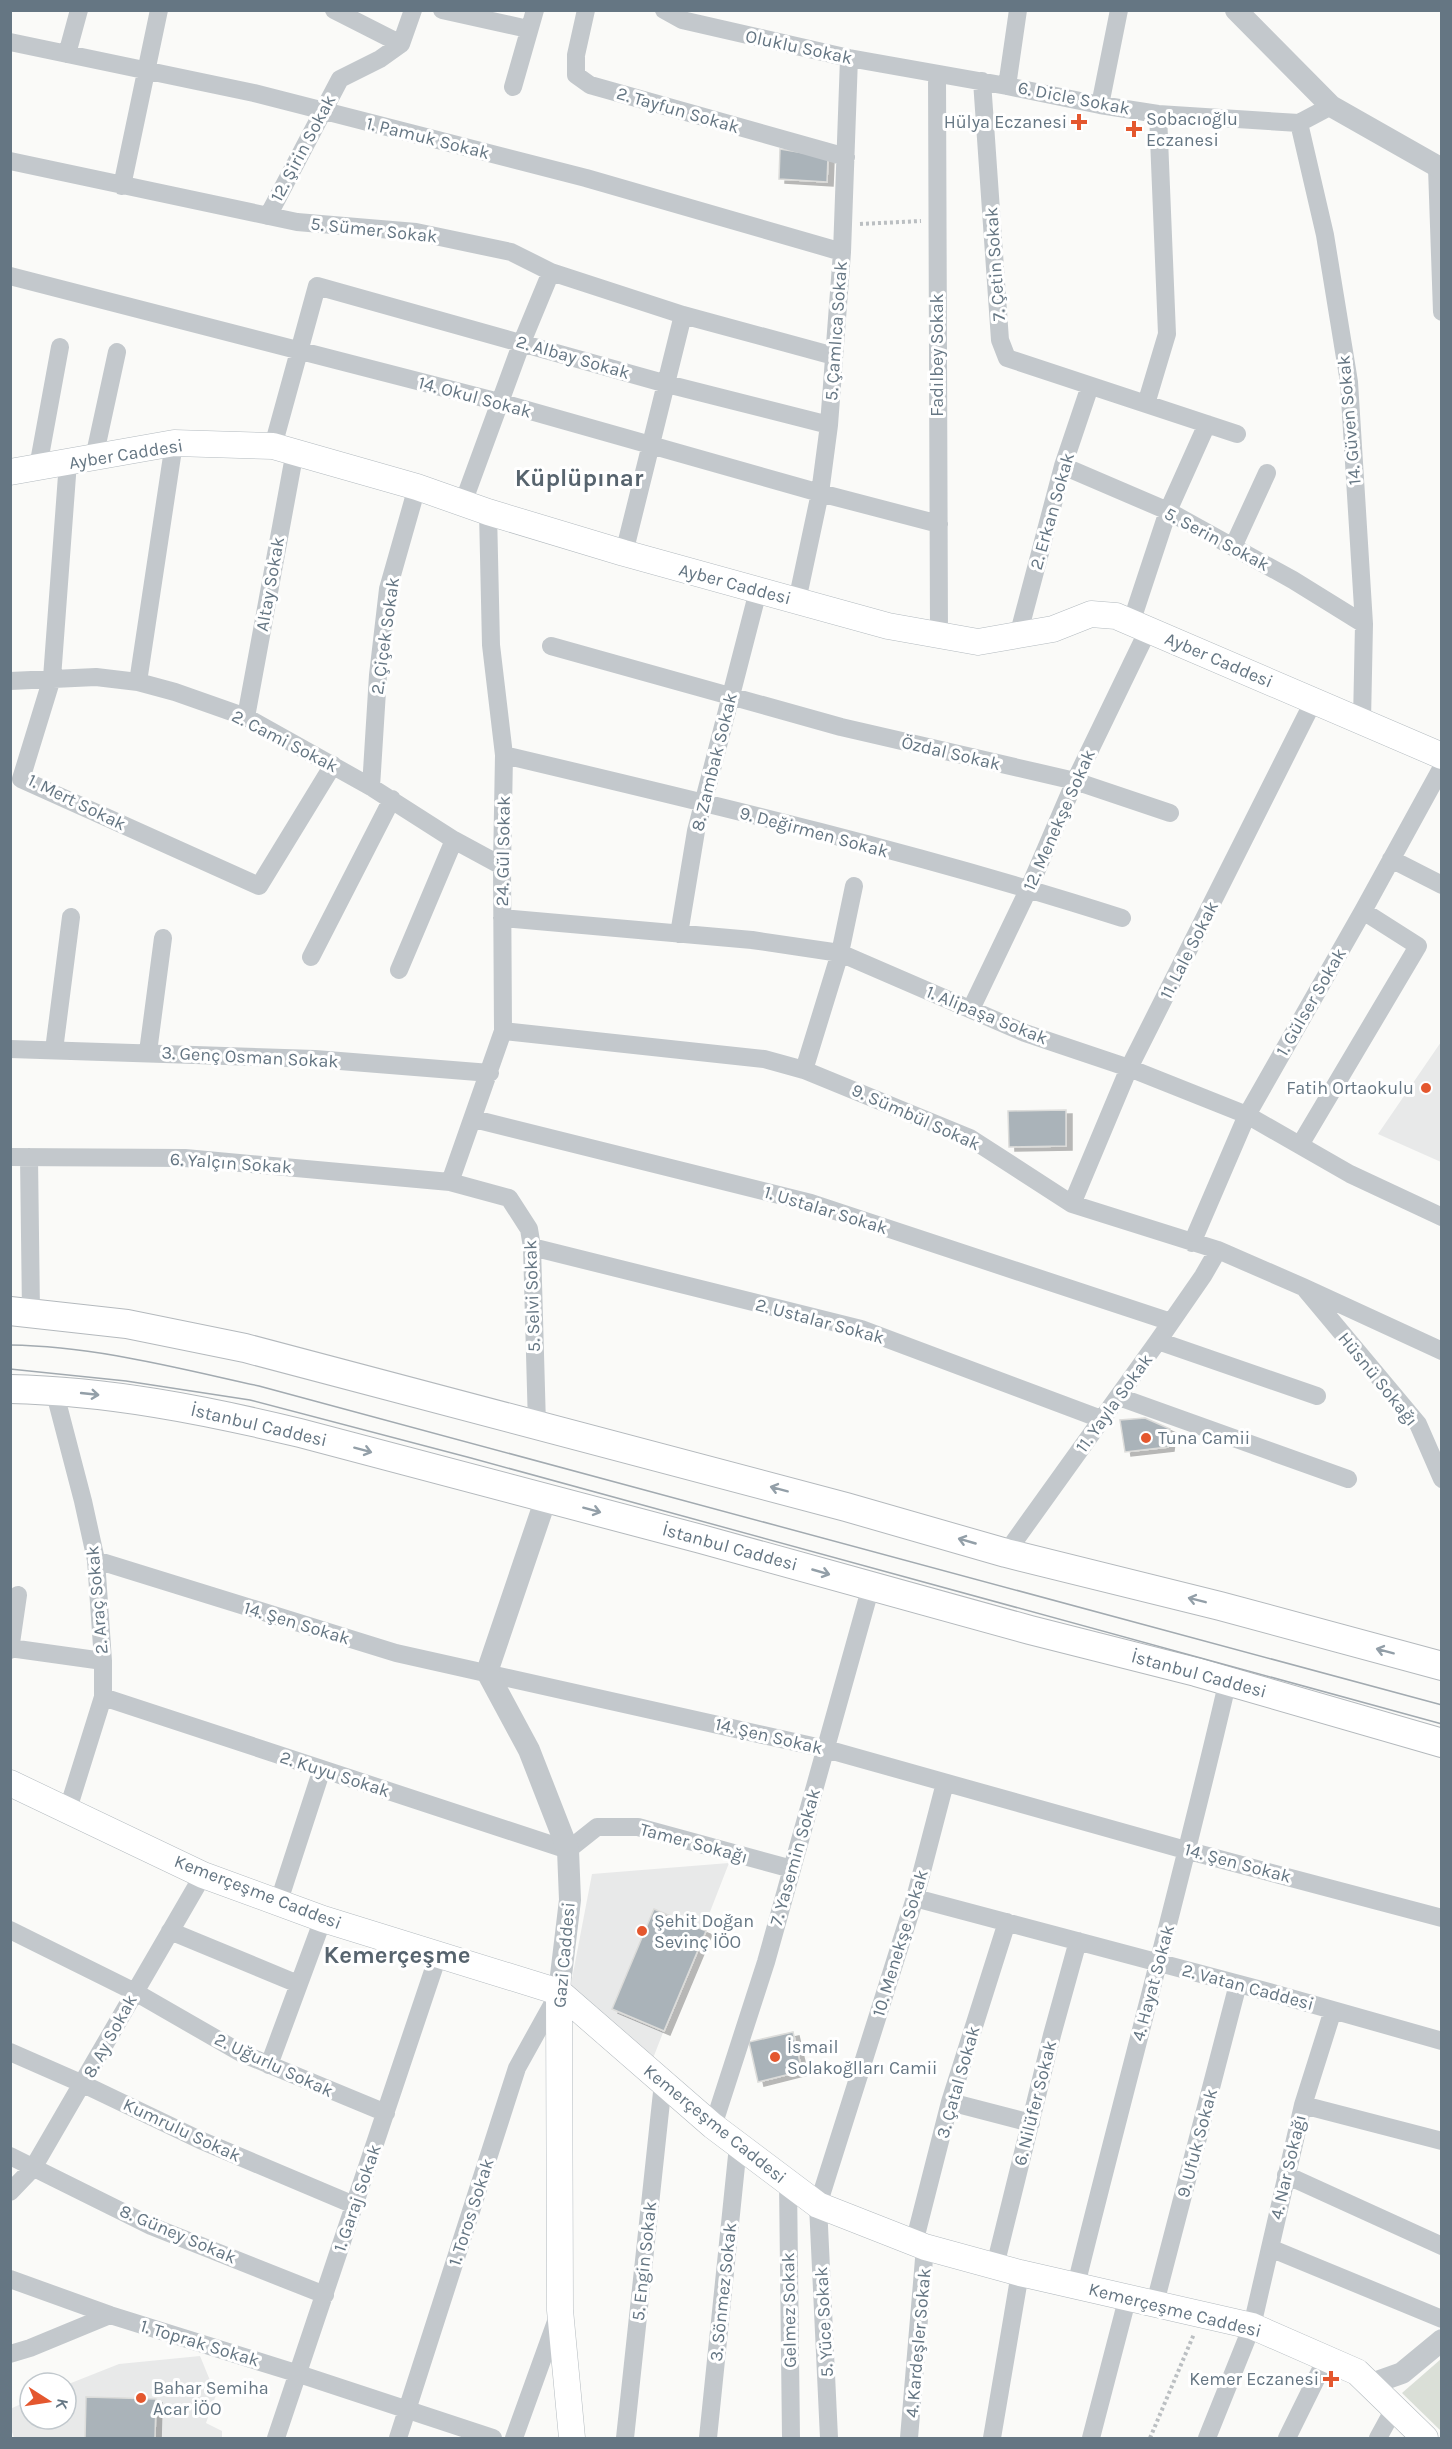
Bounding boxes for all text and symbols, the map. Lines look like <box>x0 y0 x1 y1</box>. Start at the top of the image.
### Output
street label: Oluklu Sokak <box>743 25 855 69</box>
street label: 6. Dicle Sokak <box>1016 76 1132 120</box>
street label: 2. Tayfun Sokak <box>614 82 742 138</box>
street label: 12. Şirin Sokak <box>266 91 340 205</box>
place label: Sobacıoğlu Eczanesi <box>1146 108 1238 151</box>
place label: Hülya Eczanesi <box>944 111 1067 133</box>
street label: 1. Pamuk Sokak <box>364 112 492 164</box>
marker: Hülya Eczanesi <box>1072 115 1086 129</box>
marker: Sobacıoğlu Eczanesi <box>1127 122 1141 136</box>
street label: 7. Çetin Sokak <box>980 206 1010 322</box>
street label: 5. Sümer Sokak <box>310 212 438 248</box>
street label: 5. Çamlıca Sokak <box>820 260 852 402</box>
street label: Fadılbey Sokak <box>926 293 948 417</box>
street label: 2. Albay Sokak <box>514 330 632 384</box>
street label: 14. Güven Sokak <box>1332 354 1366 486</box>
street label: 14. Okul Sokak <box>416 371 534 423</box>
street label: Ayber Caddesi <box>67 434 185 474</box>
street label: 2. Erkan Sokak <box>1025 450 1079 572</box>
district label: Küplüpınar <box>515 464 644 492</box>
street label: 5. Serin Sokak <box>1161 502 1273 576</box>
street label: Altay Sokak <box>251 535 289 633</box>
street label: Ayber Caddesi <box>676 558 794 610</box>
street label: 2. Çiçek Sokak <box>366 576 404 696</box>
street label: Ayber Caddesi <box>1162 627 1276 693</box>
street label: 8. Zambak Sokak <box>686 691 742 833</box>
street label: 2. Cami Sokak <box>228 705 342 777</box>
street label: Özdal Sokak <box>899 731 1003 775</box>
street label: 12. Menekşe Sokak <box>1018 746 1100 894</box>
street label: 1. Mert Sokak <box>24 769 130 835</box>
street label: 24. Gül Sokak <box>491 795 515 907</box>
street label: 9. Değirmen Sokak <box>737 802 891 862</box>
street label: 11. Lale Sokak <box>1155 897 1223 1003</box>
street label: 1. Gülser Sokak <box>1271 944 1351 1060</box>
street label: 1. Alipaşa Sokak <box>923 981 1051 1049</box>
street label: 3. Genç Osman Sokak <box>161 1041 339 1073</box>
place label: Fatih Ortaokulu <box>1286 1077 1414 1099</box>
street label: 9. Sümbül Sokak <box>848 1079 984 1155</box>
marker: Fatih Ortaokulu <box>1419 1081 1433 1095</box>
street label: 6. Yalçın Sokak <box>169 1148 293 1178</box>
street label: 1. Ustalar Sokak <box>762 1181 890 1239</box>
street label: 5. Selvi Sokak <box>519 1239 545 1353</box>
street label: 2. Ustalar Sokak <box>753 1293 887 1349</box>
street label: Hüsnü Sokağı <box>1333 1327 1423 1431</box>
street label: 11. Yayla Sokak <box>1071 1349 1157 1457</box>
one-way arrow <box>79 1389 99 1400</box>
street label: İstanbul Caddesi <box>189 1399 329 1451</box>
place label: Tuna Camii <box>1158 1427 1250 1449</box>
marker: Tuna Camii <box>1139 1431 1153 1445</box>
one-way arrow <box>353 1444 372 1456</box>
one-way arrow <box>770 1483 789 1495</box>
one-way arrow <box>582 1505 601 1516</box>
street label: İstanbul Caddesi <box>660 1518 800 1576</box>
one-way arrow <box>958 1535 977 1546</box>
street label: 2. Araç Sokak <box>81 1545 113 1655</box>
one-way arrow <box>811 1567 830 1578</box>
one-way arrow <box>1187 1594 1206 1606</box>
street label: 14. Şen Sokak <box>241 1596 353 1650</box>
one-way arrow <box>1376 1644 1395 1656</box>
street label: İstanbul Caddesi <box>1129 1645 1269 1703</box>
street label: 14. Şen Sokak <box>713 1713 825 1759</box>
street label: 2. Kuyu Sokak <box>277 1746 393 1802</box>
street label: 7. Yasemin Sokak <box>765 1786 825 1928</box>
street label: Tamer Sokağı <box>638 1818 750 1868</box>
street label: 14. Şen Sokak <box>1182 1838 1294 1888</box>
street label: Kemerçeşme Caddesi <box>171 1850 345 1934</box>
street label: 10. Menekşe Sokak <box>867 1867 933 2019</box>
street label: Gazi Caddesi <box>548 1901 580 2009</box>
place label: Şehit Doğan Sevinç İÖO <box>654 1910 754 1953</box>
street label: 4. Hayat Sokak <box>1127 1922 1179 2044</box>
marker: Şehit Doğan Sevinç İÖO <box>635 1924 649 1938</box>
district label: Kemerçeşme <box>324 1941 470 1969</box>
street label: 2. Vatan Caddesi <box>1180 1959 1316 2015</box>
street label: 8. Ay Sokak <box>78 1990 142 2082</box>
street label: 3. Çatal Sokak <box>931 2023 985 2141</box>
street label: 2. Uğurlu Sokak <box>211 2028 337 2102</box>
place label: İsmail Solakoğlları Camii <box>787 2036 937 2079</box>
street label: 6. Nilüfer Sokak <box>1009 2038 1061 2168</box>
marker: İsmail Solakoğlları Camii <box>768 2050 782 2064</box>
street label: Kemerçeşme Caddesi <box>639 2060 791 2188</box>
street label: 9. Ufuk Sokak <box>1172 2086 1222 2200</box>
street label: Kumrulu Sokak <box>120 2093 244 2167</box>
street label: 4. Nar Sokağı <box>1265 2112 1311 2222</box>
street label: 1. Garaj Sokak <box>328 2141 386 2255</box>
street label: 1. Toros Sokak <box>443 2155 499 2269</box>
street label: 8. Güney Sokak <box>116 2200 240 2268</box>
street label: 5. Engin Sokak <box>627 2200 661 2322</box>
street label: 3. Sönmez Sokak <box>705 2221 741 2363</box>
street label: Gelmez Sokak <box>777 2252 801 2368</box>
street label: 5. Yüce Sokak <box>810 2266 838 2378</box>
street label: 4. Kardeşler Sokak <box>900 2267 936 2419</box>
street label: Kemerçeşme Caddesi <box>1086 2278 1264 2342</box>
street label: 1. Toprak Sokak <box>138 2314 262 2372</box>
place label: Kemer Eczanesi <box>1189 2368 1319 2390</box>
north arrow <box>18 2371 78 2431</box>
marker: Kemer Eczanesi <box>1324 2372 1338 2386</box>
place label: Bahar Semiha Acar İÖO <box>153 2377 269 2420</box>
marker: Bahar Semiha Acar İÖO <box>134 2391 148 2405</box>
text: K <box>52 2397 73 2412</box>

